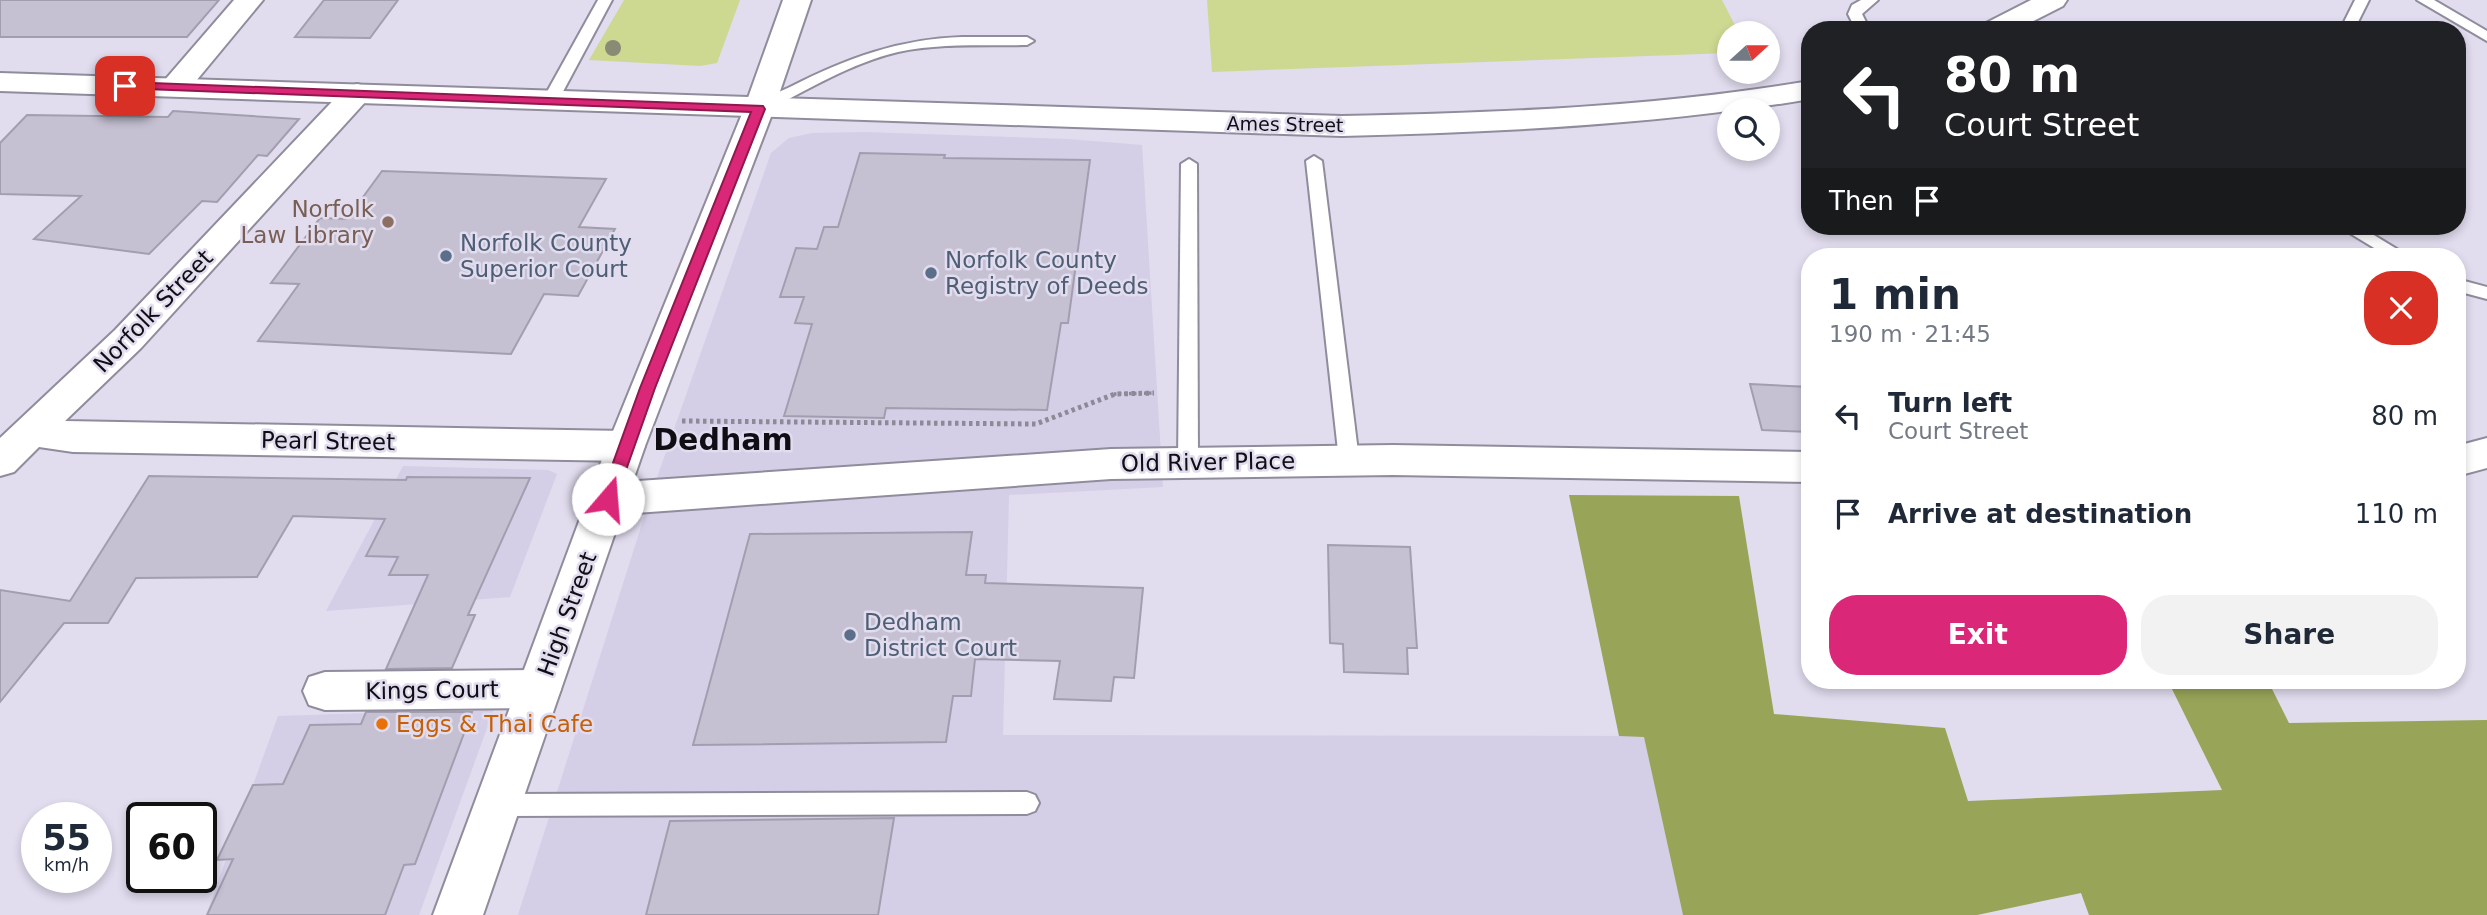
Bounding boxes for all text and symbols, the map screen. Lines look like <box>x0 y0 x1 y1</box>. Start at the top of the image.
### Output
north arrow <box>1717 21 1780 84</box>
map controls <box>1717 21 1780 161</box>
text: 80 m <box>1944 47 2080 104</box>
icon: left <box>1829 49 1920 140</box>
pin <box>95 56 155 116</box>
icon: arrive <box>106 67 144 105</box>
button: search <box>1717 98 1780 161</box>
text: Court Street <box>1944 106 2139 144</box>
street label: Ames Street <box>1226 112 1344 136</box>
icon: arrive <box>1908 182 1946 220</box>
text: Then <box>1829 186 1894 216</box>
place label: Norfolk Law Library <box>241 196 375 248</box>
marker: Norfolk Law Library <box>380 214 396 230</box>
place label: Norfolk County Superior Court <box>460 230 632 282</box>
street label: Norfolk Street <box>88 244 218 378</box>
place label: Norfolk County Registry of Deeds <box>945 247 1149 299</box>
marker: Norfolk County Superior Court <box>438 248 454 264</box>
marker: Norfolk County Registry of Deeds <box>923 265 939 281</box>
text: 1 min <box>1829 270 1961 319</box>
button: close <box>2364 271 2438 345</box>
text: 190 m · 21:45 <box>1829 321 1991 347</box>
text: Turn left <box>1888 388 2012 418</box>
icon: left <box>1829 397 1867 435</box>
text: 80 m <box>2371 401 2438 431</box>
text: Court Street <box>1888 418 2028 444</box>
district label: Dedham <box>653 422 793 457</box>
street label: Pearl Street <box>261 427 395 455</box>
street label: Old River Place <box>1121 447 1295 477</box>
position arrow <box>571 462 645 536</box>
icon: arrive <box>1829 495 1867 533</box>
text: Arrive at destination <box>1888 499 2192 529</box>
text: 110 m <box>2355 499 2438 529</box>
street label: High Street <box>533 548 601 680</box>
button: Exit <box>1829 595 2127 675</box>
button: Share <box>2141 595 2438 675</box>
place label: Dedham District Court <box>864 609 1017 661</box>
marker: Dedham District Court <box>842 627 858 643</box>
street label: Kings Court <box>365 676 499 704</box>
place label: Eggs & Thai Cafe <box>396 711 593 737</box>
marker: Eggs & Thai Cafe <box>374 716 390 732</box>
speed limit sign: 60 <box>126 802 217 893</box>
text: 55 <box>42 818 91 858</box>
text: km/h <box>44 854 89 875</box>

